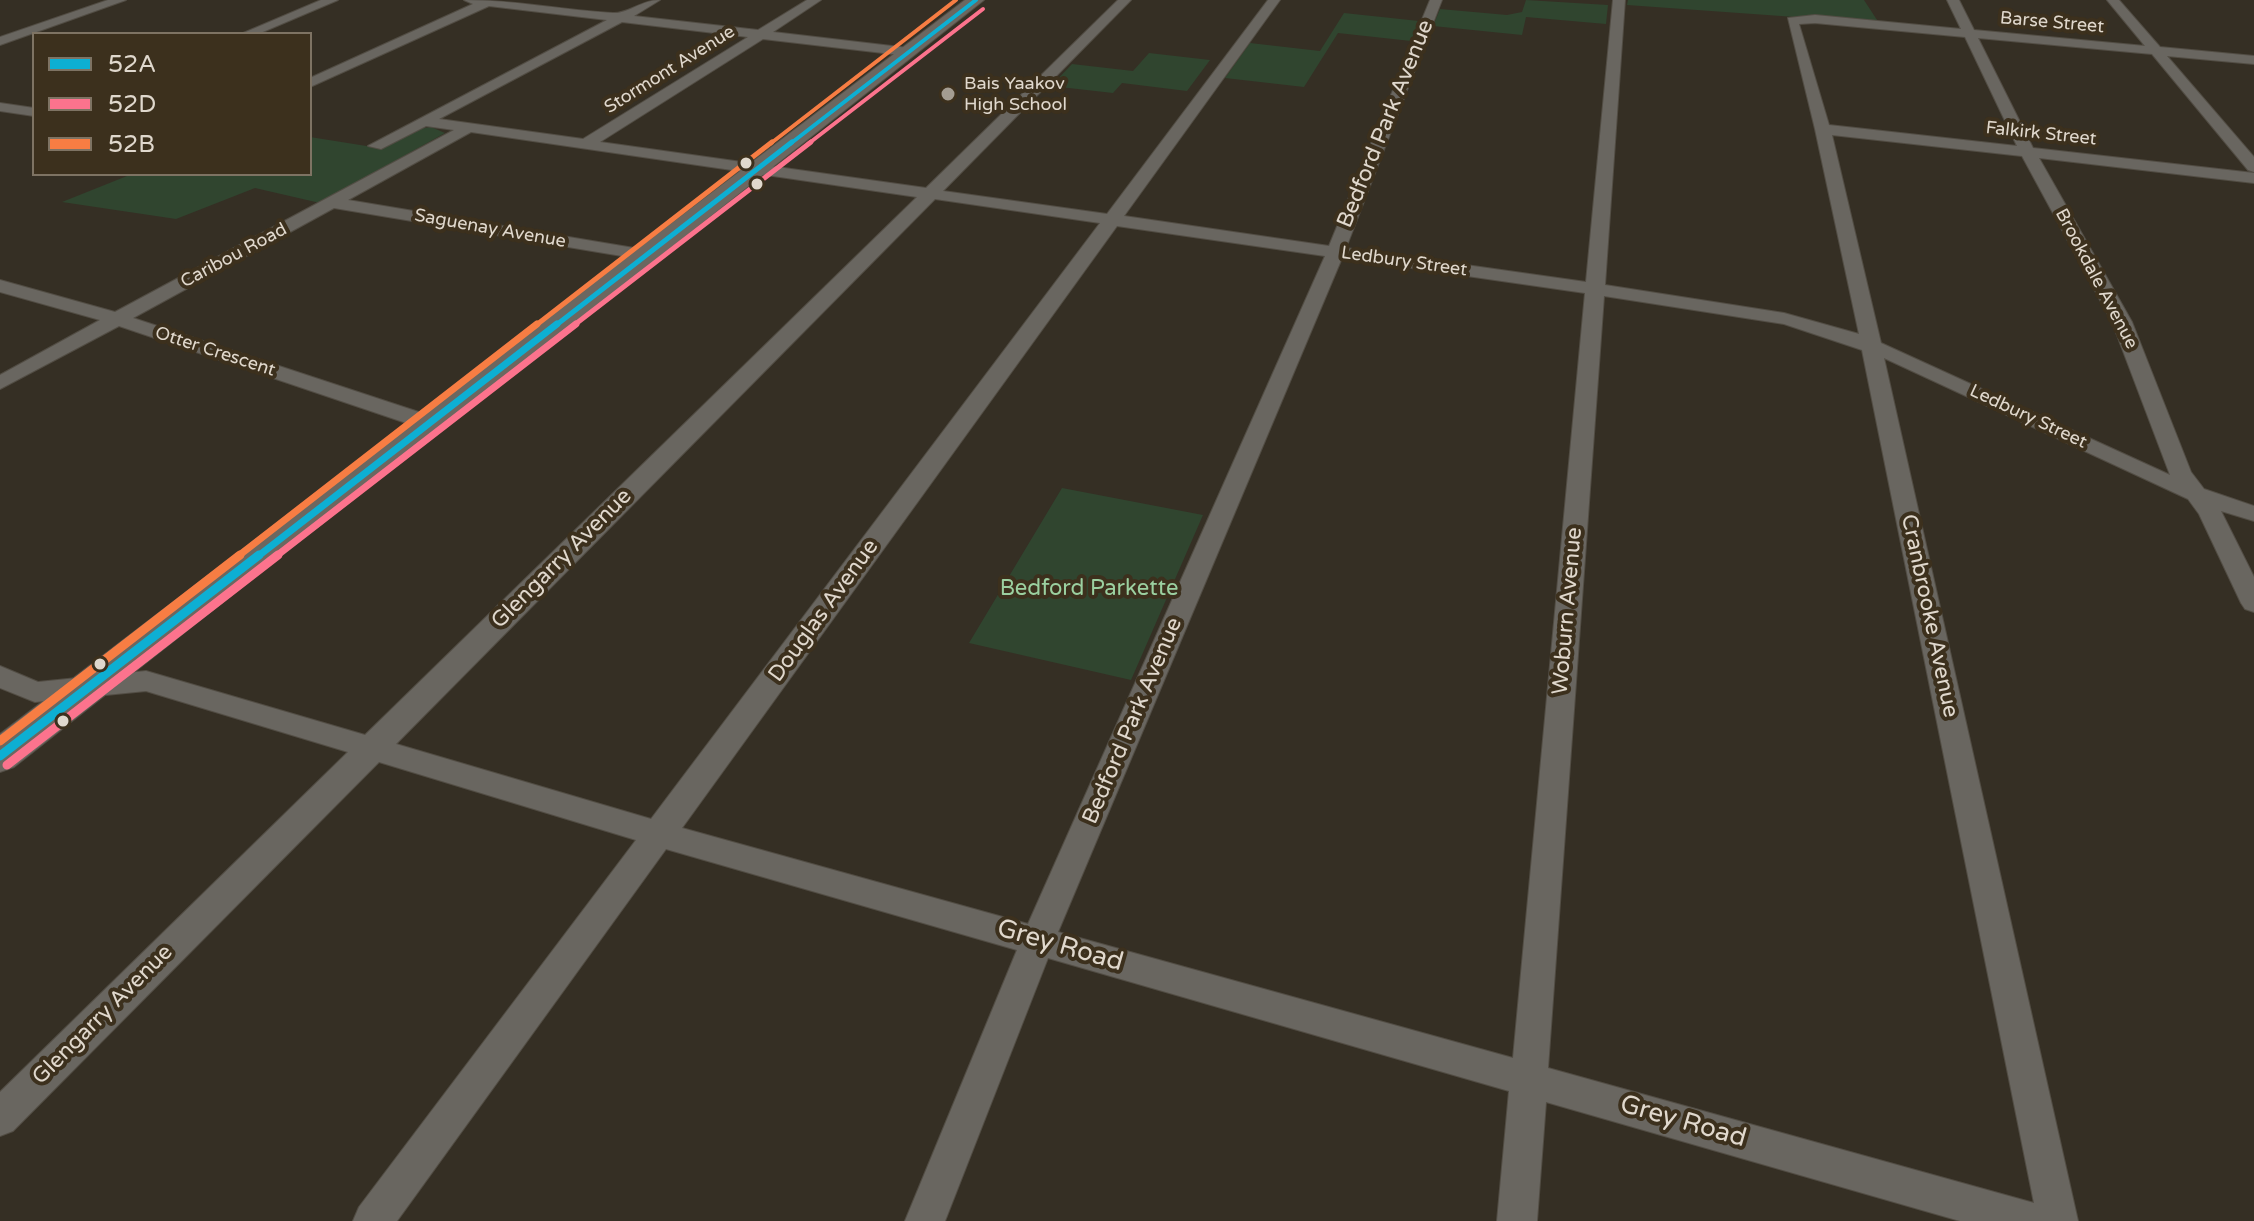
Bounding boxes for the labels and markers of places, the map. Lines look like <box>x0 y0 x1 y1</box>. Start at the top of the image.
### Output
place label: Bais Yaakov High School <box>964 73 1067 116</box>
marker: Bais Yaakov High School <box>939 85 957 103</box>
unlabelled marker <box>738 155 754 171</box>
unlabelled marker <box>749 176 765 192</box>
unlabelled marker <box>92 656 108 672</box>
unlabelled marker <box>55 713 71 729</box>

